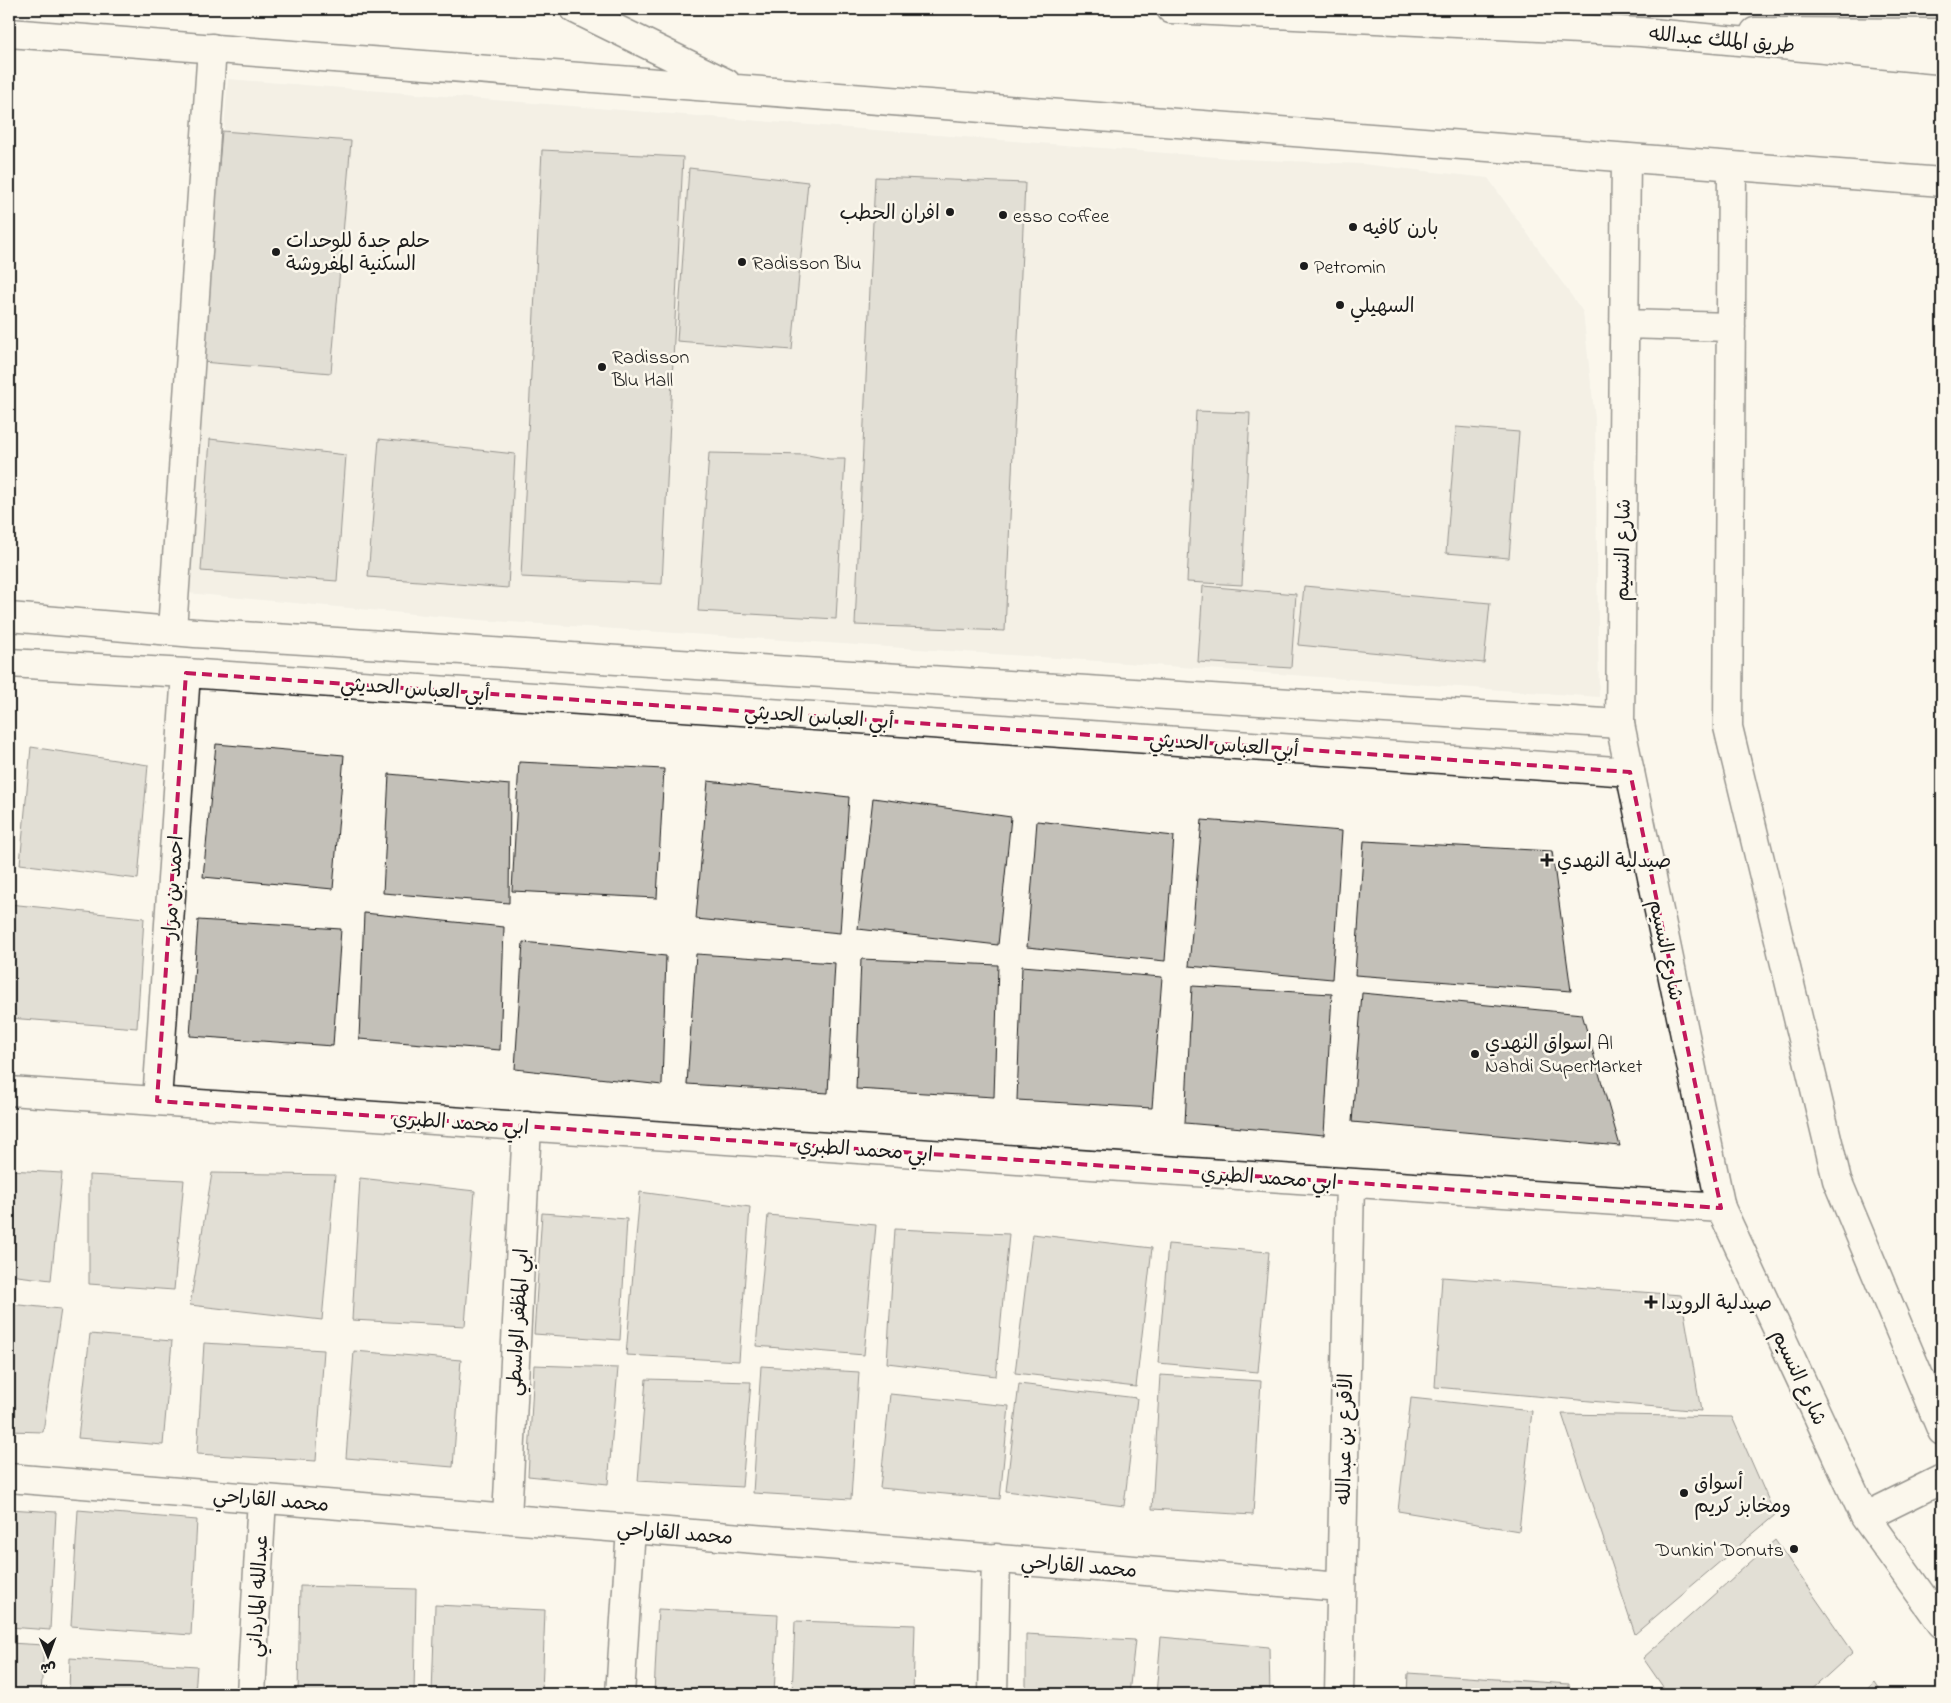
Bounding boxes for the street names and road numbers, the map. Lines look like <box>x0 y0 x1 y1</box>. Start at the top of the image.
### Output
street label: طريق الملك عبدالله <box>1648 21 1796 62</box>
street label: شارع النسيم <box>1609 498 1640 602</box>
street label: أبي العباس الحديثي <box>339 671 491 711</box>
street label: أبي العباس الحديثي <box>743 699 895 739</box>
street label: أبي العباس الحديثي <box>1148 727 1300 767</box>
street label: احمد بن مرار <box>156 834 193 942</box>
street label: شارع النسيم <box>1640 897 1689 1004</box>
street label: ابي محمد الطبري <box>392 1105 530 1145</box>
street label: ابي محمد الطبري <box>796 1132 934 1172</box>
street label: ابي محمد الطبري <box>1200 1160 1338 1200</box>
street label: ابي المظفر الواسطي <box>501 1247 539 1397</box>
street label: شارع النسيم <box>1763 1325 1833 1431</box>
street label: الأقرع بن عبدالله <box>1330 1373 1362 1505</box>
street label: محمد القاراحي <box>211 1482 330 1522</box>
street label: محمد القاراحي <box>615 1515 734 1555</box>
street label: عبدالله المارداني <box>242 1534 278 1658</box>
street label: محمد القاراحي <box>1019 1548 1138 1588</box>

